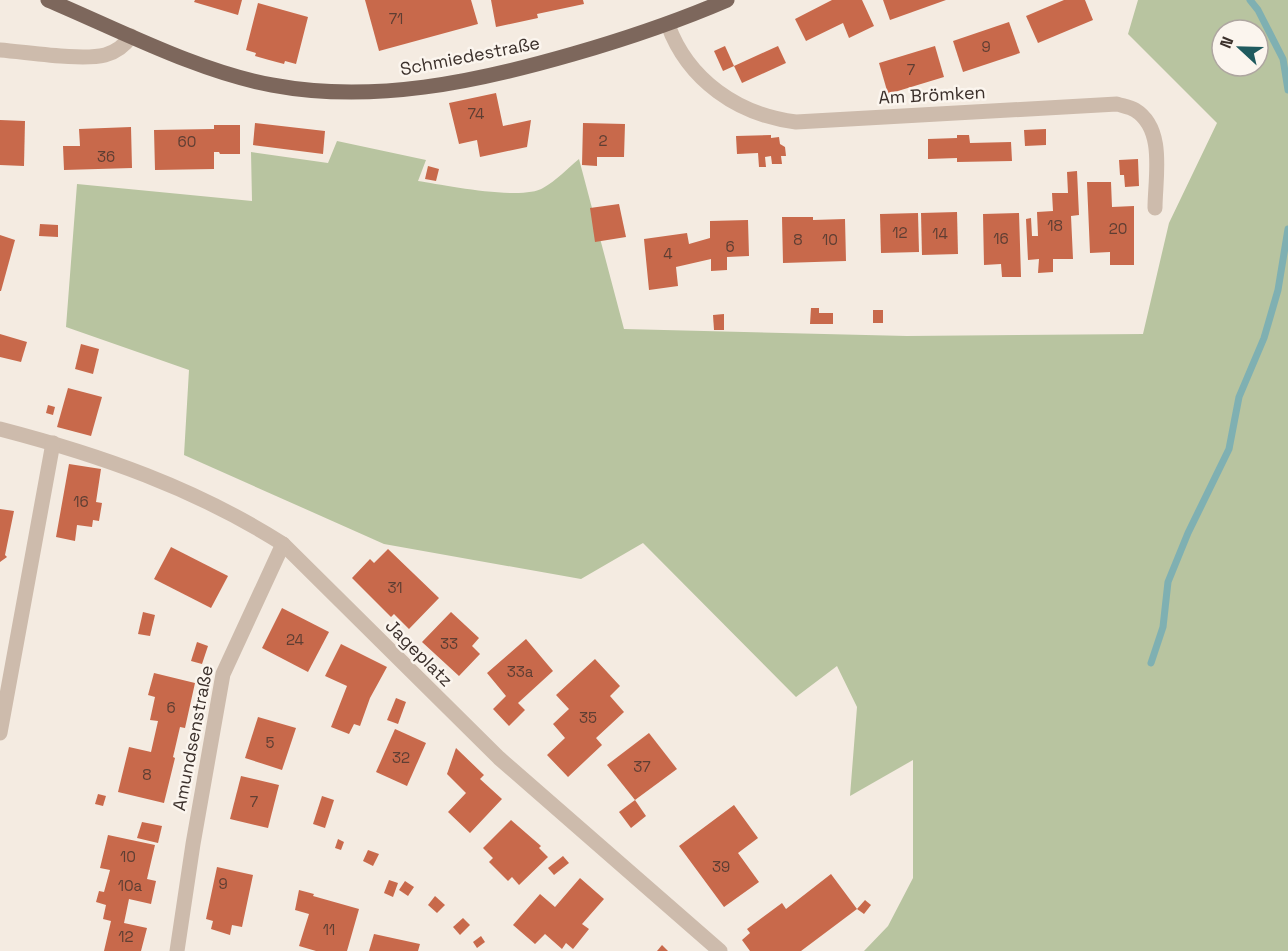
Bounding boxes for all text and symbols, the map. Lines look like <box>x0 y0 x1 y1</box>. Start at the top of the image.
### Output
house number: 71 <box>389 9 403 28</box>
north arrow <box>1210 18 1270 78</box>
street label: Schmiedestraße <box>398 31 542 80</box>
text: N <box>1215 34 1238 51</box>
house number: 9 <box>981 37 991 56</box>
house number: 7 <box>907 60 915 79</box>
street label: Am Brömken <box>878 80 986 109</box>
house number: 74 <box>468 104 484 123</box>
house number: 2 <box>598 131 608 150</box>
house number: 60 <box>178 132 196 151</box>
house number: 36 <box>97 147 115 166</box>
house number: 18 <box>1047 216 1063 235</box>
house number: 20 <box>1109 219 1127 238</box>
house number: 12 <box>892 223 908 242</box>
house number: 14 <box>932 224 948 243</box>
house number: 16 <box>993 229 1009 248</box>
house number: 8 <box>793 230 803 249</box>
house number: 10 <box>822 230 838 249</box>
house number: 6 <box>725 237 735 256</box>
house number: 4 <box>663 244 673 263</box>
house number: 16 <box>73 492 89 511</box>
house number: 31 <box>387 578 403 597</box>
street label: Jageplatz <box>381 614 458 691</box>
house number: 24 <box>286 630 304 649</box>
house number: 33 <box>440 634 458 653</box>
house number: 33a <box>507 662 534 681</box>
street label: Amundsenstraße <box>167 663 218 813</box>
house number: 6 <box>166 698 176 717</box>
house number: 35 <box>579 708 597 727</box>
house number: 5 <box>266 733 275 752</box>
house number: 32 <box>392 748 410 767</box>
house number: 37 <box>633 757 651 776</box>
house number: 8 <box>142 765 152 784</box>
house number: 7 <box>250 792 258 811</box>
house number: 10 <box>120 847 136 866</box>
house number: 39 <box>712 857 730 876</box>
house number: 9 <box>218 874 228 893</box>
house number: 10a <box>118 876 143 895</box>
house number: 11 <box>323 920 335 939</box>
house number: 12 <box>118 927 134 946</box>

